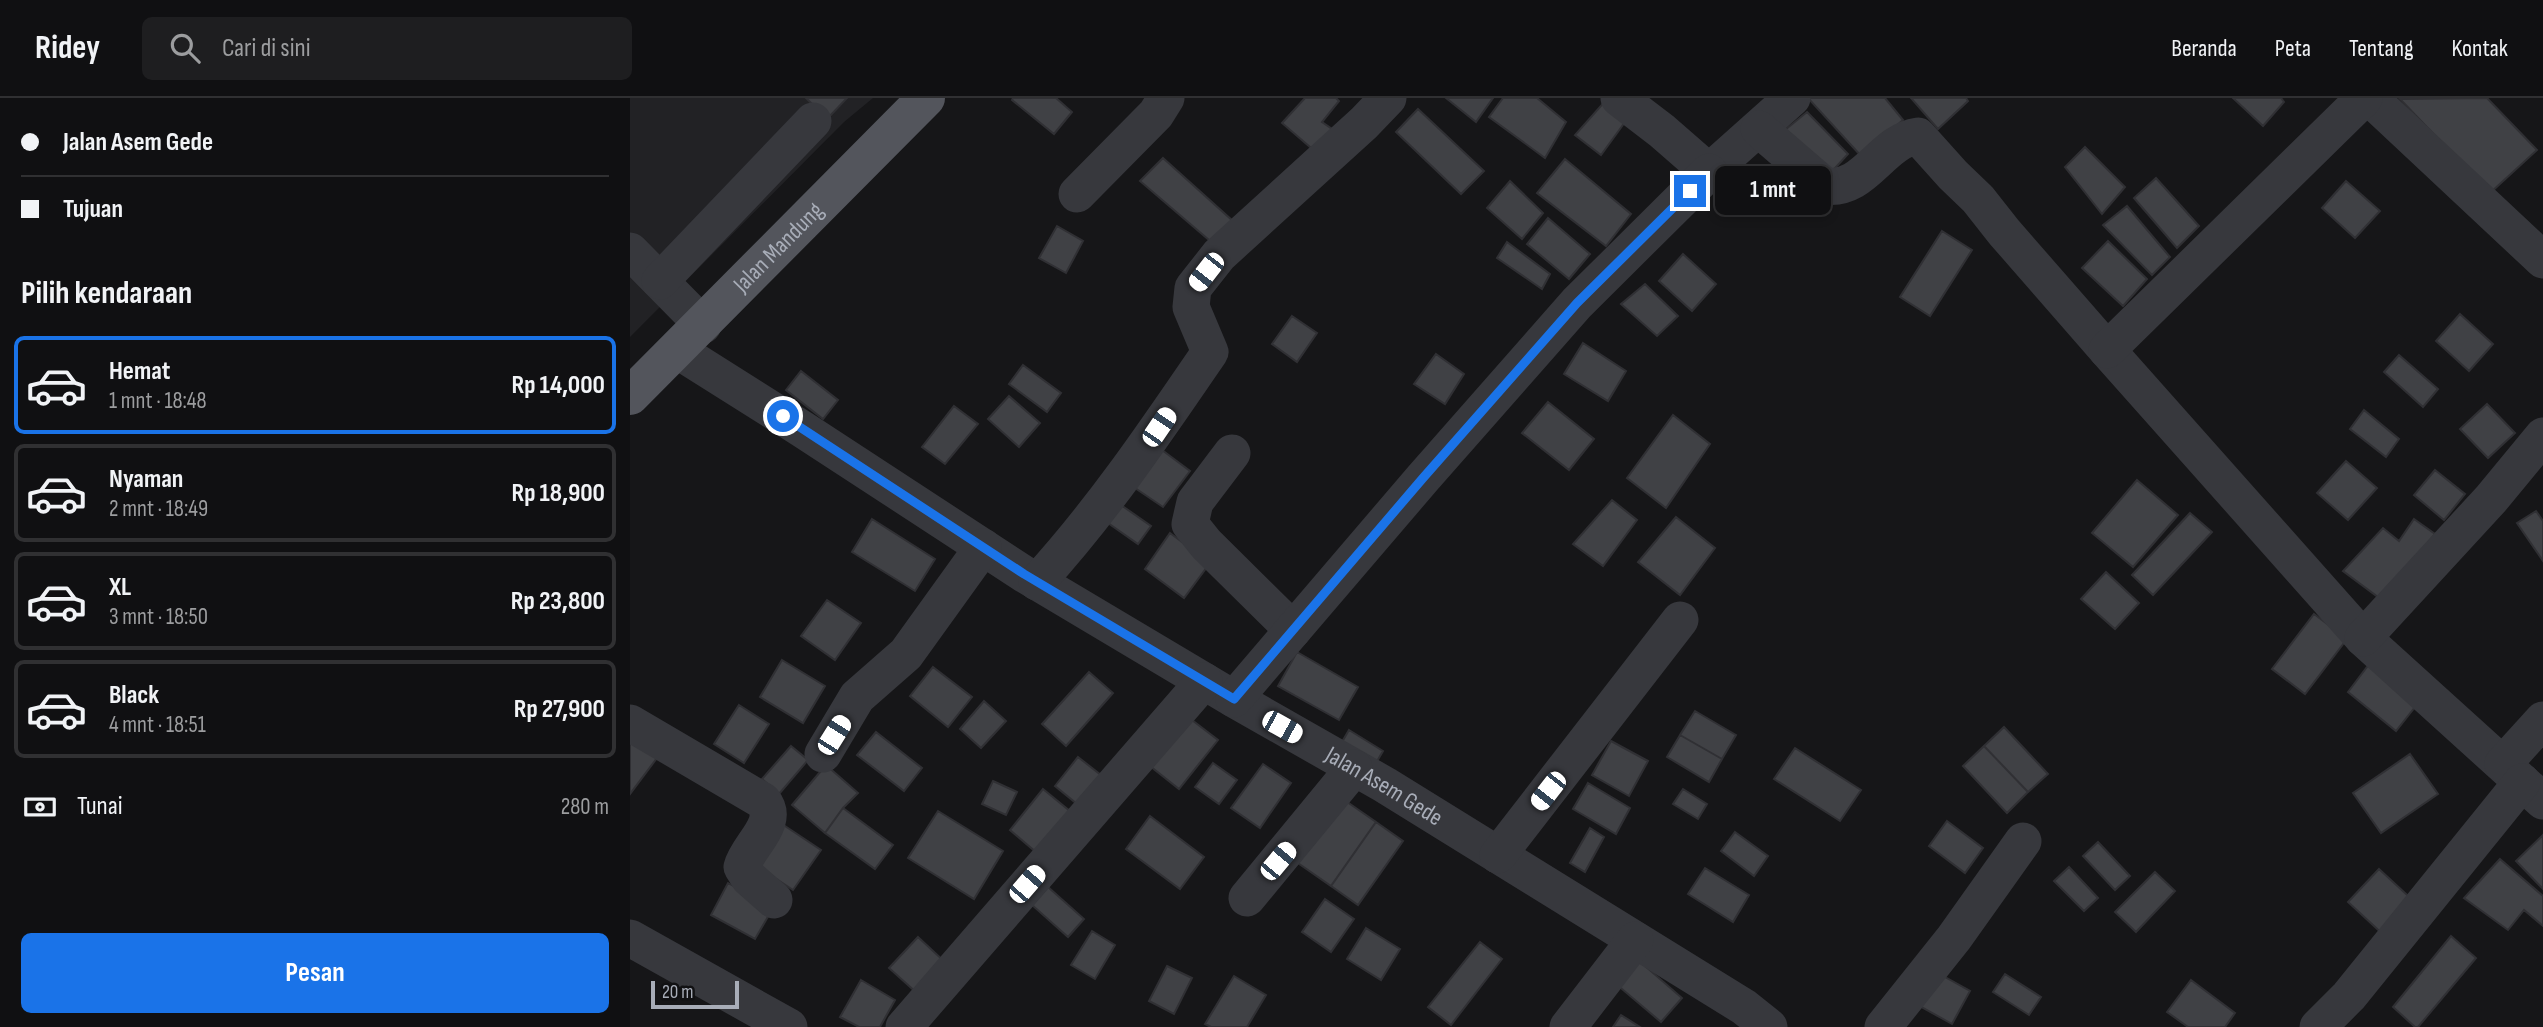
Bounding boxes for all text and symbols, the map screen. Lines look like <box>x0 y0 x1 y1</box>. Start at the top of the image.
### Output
search box <box>142 17 632 80</box>
text: Ridey <box>35 28 100 68</box>
icon: search <box>166 29 204 67</box>
text: Cari di sini <box>222 33 310 64</box>
text: Beranda <box>2171 34 2237 63</box>
text: Peta <box>2275 34 2311 63</box>
text: Tentang <box>2349 34 2414 63</box>
text: Kontak <box>2452 34 2508 63</box>
text: Jalan Asem Gede <box>63 127 213 158</box>
callout: 1 mnt <box>1714 166 1830 216</box>
route end <box>1674 175 1706 207</box>
text: 1 mnt <box>1750 176 1796 204</box>
text: Tujuan <box>63 194 123 225</box>
street label: Jalan Mandung <box>726 196 829 299</box>
car <box>1185 249 1228 295</box>
text: Pilih kendaraan <box>21 274 192 313</box>
icon: car <box>25 354 88 417</box>
text: Hemat <box>109 356 170 387</box>
text: Rp 14,000 <box>511 370 605 401</box>
text: 1 mnt · 18:48 <box>109 387 207 415</box>
route start <box>767 400 799 432</box>
car <box>1139 404 1180 450</box>
icon: car <box>25 462 88 525</box>
text: Nyaman <box>109 464 183 495</box>
text: Rp 18,900 <box>511 478 605 509</box>
text: 2 mnt · 18:49 <box>109 495 208 523</box>
icon: car <box>25 570 88 633</box>
text: XL <box>109 572 131 603</box>
text: Rp 23,800 <box>511 586 605 617</box>
text: 3 mnt · 18:50 <box>109 603 208 631</box>
icon: car <box>25 678 88 741</box>
text: Black <box>109 680 159 711</box>
text: Rp 27,900 <box>514 694 605 725</box>
car <box>1259 708 1306 746</box>
text: 4 mnt · 18:51 <box>109 711 206 739</box>
car <box>814 712 855 758</box>
street label: Jalan Asem Gede <box>1320 739 1448 832</box>
car <box>1527 768 1570 814</box>
icon: cash <box>21 788 59 826</box>
text: Tunai <box>77 791 123 822</box>
text: 280 m <box>561 793 609 821</box>
car <box>1257 838 1300 884</box>
car <box>1006 861 1049 907</box>
button: Pesan <box>21 933 609 1013</box>
scale bar <box>651 978 738 1010</box>
text: 20 m <box>662 981 694 1004</box>

